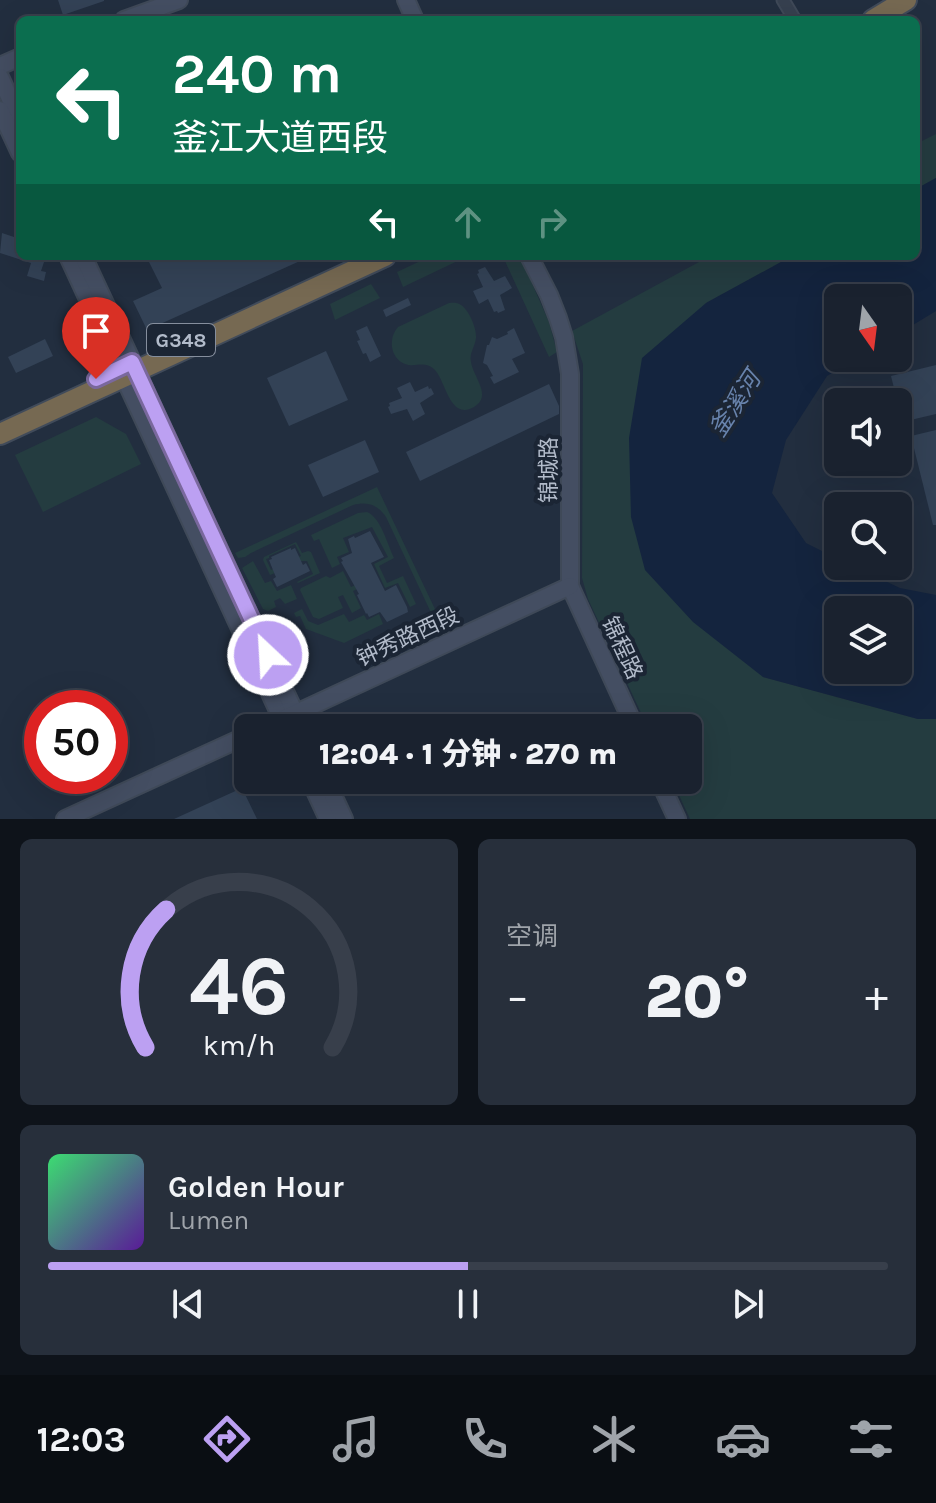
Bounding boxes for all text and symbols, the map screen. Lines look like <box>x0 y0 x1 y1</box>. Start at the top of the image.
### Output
text: 240 m <box>172 41 342 106</box>
icon: left <box>40 48 144 152</box>
text: 釜江大道西段 <box>172 117 388 159</box>
icon: left <box>362 200 406 244</box>
icon: ahead <box>446 200 490 244</box>
icon: right <box>530 200 574 244</box>
north arrow <box>824 284 912 372</box>
map controls <box>824 284 912 684</box>
pin <box>62 297 130 379</box>
icon: arrive <box>74 309 118 353</box>
road number: G348 <box>147 324 215 356</box>
water label: 釜溪河 <box>704 363 769 442</box>
button: sound <box>824 388 912 476</box>
street label: 锦城路 <box>536 437 562 503</box>
button: search <box>824 492 912 580</box>
button: layers <box>824 596 912 684</box>
street label: 钟秀路西段 <box>353 602 463 672</box>
position arrow <box>226 613 310 697</box>
street label: 锦程路 <box>596 613 648 683</box>
speed limit sign: 50 <box>24 690 128 794</box>
text: 12:04 · 1 分钟 · 270 m <box>319 736 617 772</box>
text: 空调 <box>506 921 558 952</box>
text: 46 <box>189 938 289 1035</box>
text: 20° <box>645 962 749 1032</box>
text: − <box>506 971 529 1022</box>
text: + <box>865 971 888 1022</box>
text: km/h <box>203 1029 275 1062</box>
text: Golden Hour <box>168 1169 344 1205</box>
text: Lumen <box>168 1205 249 1236</box>
icon: previous <box>166 1282 210 1326</box>
icon: pause <box>446 1282 490 1326</box>
icon: next <box>726 1282 770 1326</box>
icon: directions <box>199 1411 255 1467</box>
icon: music <box>328 1411 384 1467</box>
icon: phone <box>457 1411 513 1467</box>
icon: climate <box>586 1411 642 1467</box>
icon: car <box>715 1411 771 1467</box>
icon: filters <box>843 1411 899 1467</box>
text: 12:03 <box>36 1418 126 1460</box>

